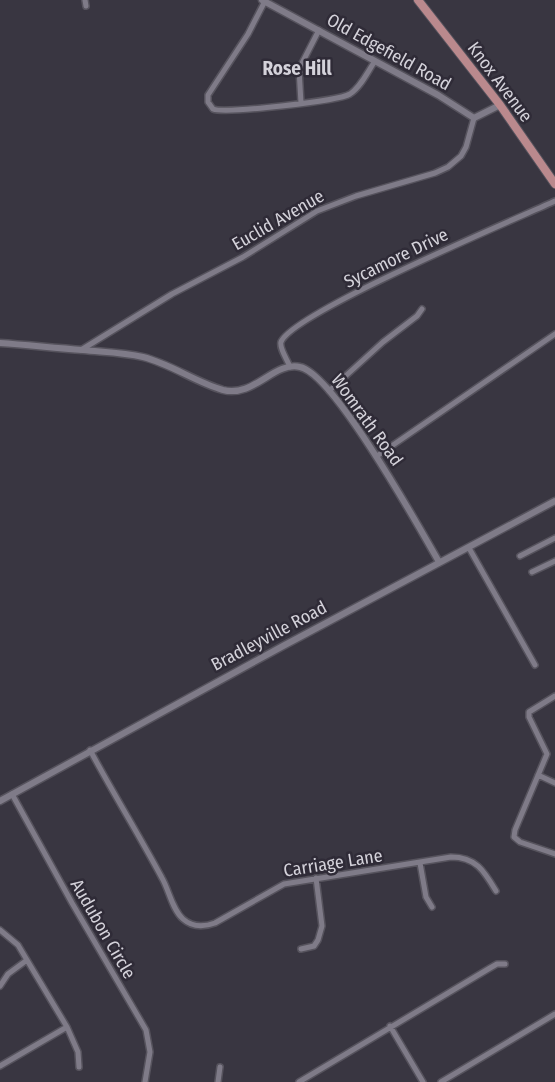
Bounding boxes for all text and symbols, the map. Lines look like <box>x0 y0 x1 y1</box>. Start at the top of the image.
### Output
street label: Old Edgefield Road <box>323 9 455 95</box>
street label: Knox Avenue <box>463 38 537 126</box>
district label: Rose Hill <box>262 57 332 80</box>
street label: Euclid Avenue <box>228 185 328 255</box>
street label: Sycamore Drive <box>340 223 452 293</box>
street label: Womrath Road <box>326 370 408 470</box>
street label: Bradleyville Road <box>207 596 331 676</box>
street label: Carriage Lane <box>282 844 384 882</box>
street label: Audubon Circle <box>66 875 140 983</box>

